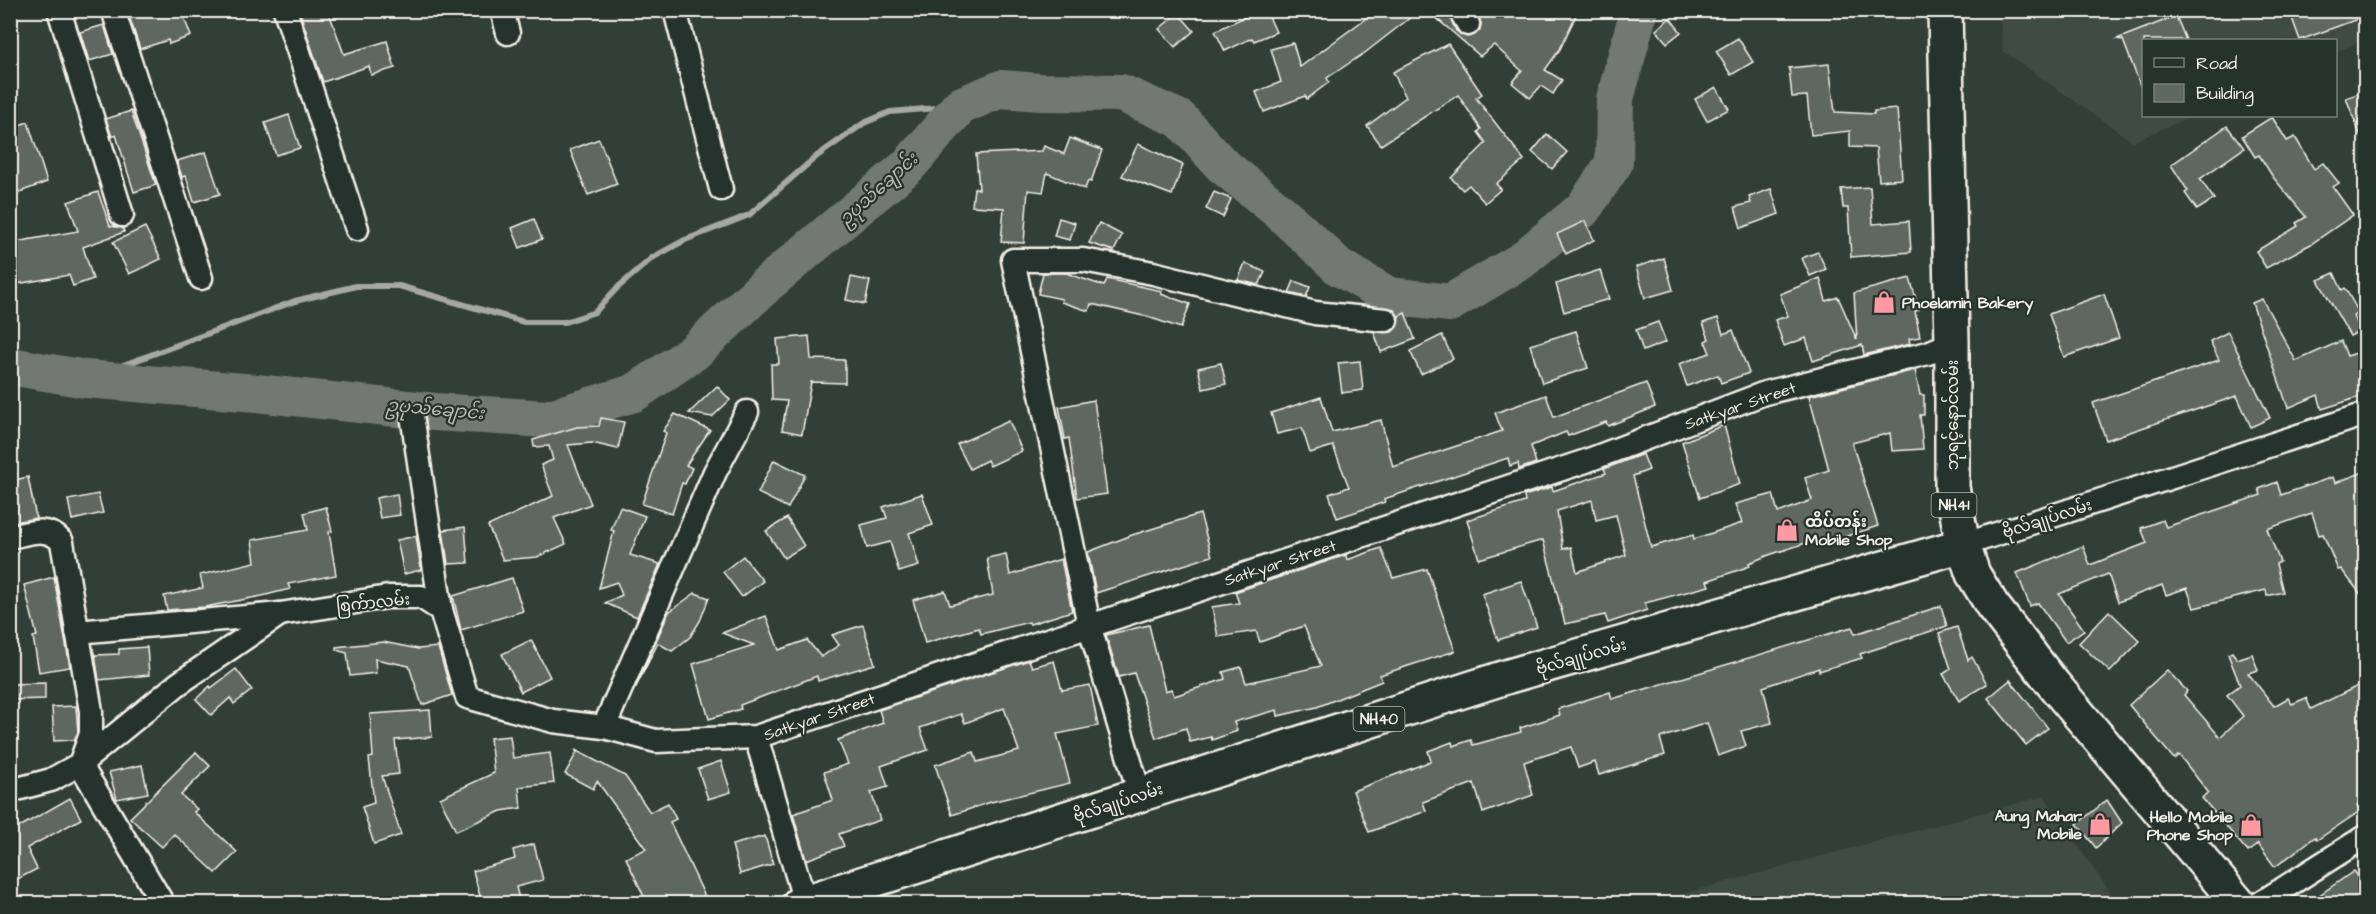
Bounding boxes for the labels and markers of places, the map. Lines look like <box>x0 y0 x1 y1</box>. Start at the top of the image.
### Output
shop icon: Phoelamin Bakery <box>1871 289 1897 315</box>
place label: Phoelamin Bakery <box>1902 292 2034 315</box>
place label: ထိပ်တန်း Mobile Shop <box>1805 510 1892 551</box>
shop icon: ထိပ်တန်း Mobile Shop <box>1774 517 1800 543</box>
place label: Aung Mahar Mobile <box>1995 805 2082 845</box>
place label: Hello Mobile Phone Shop <box>2147 806 2233 846</box>
shop icon: Aung Mahar Mobile <box>2087 811 2113 837</box>
shop icon: Hello Mobile Phone Shop <box>2238 812 2264 838</box>

